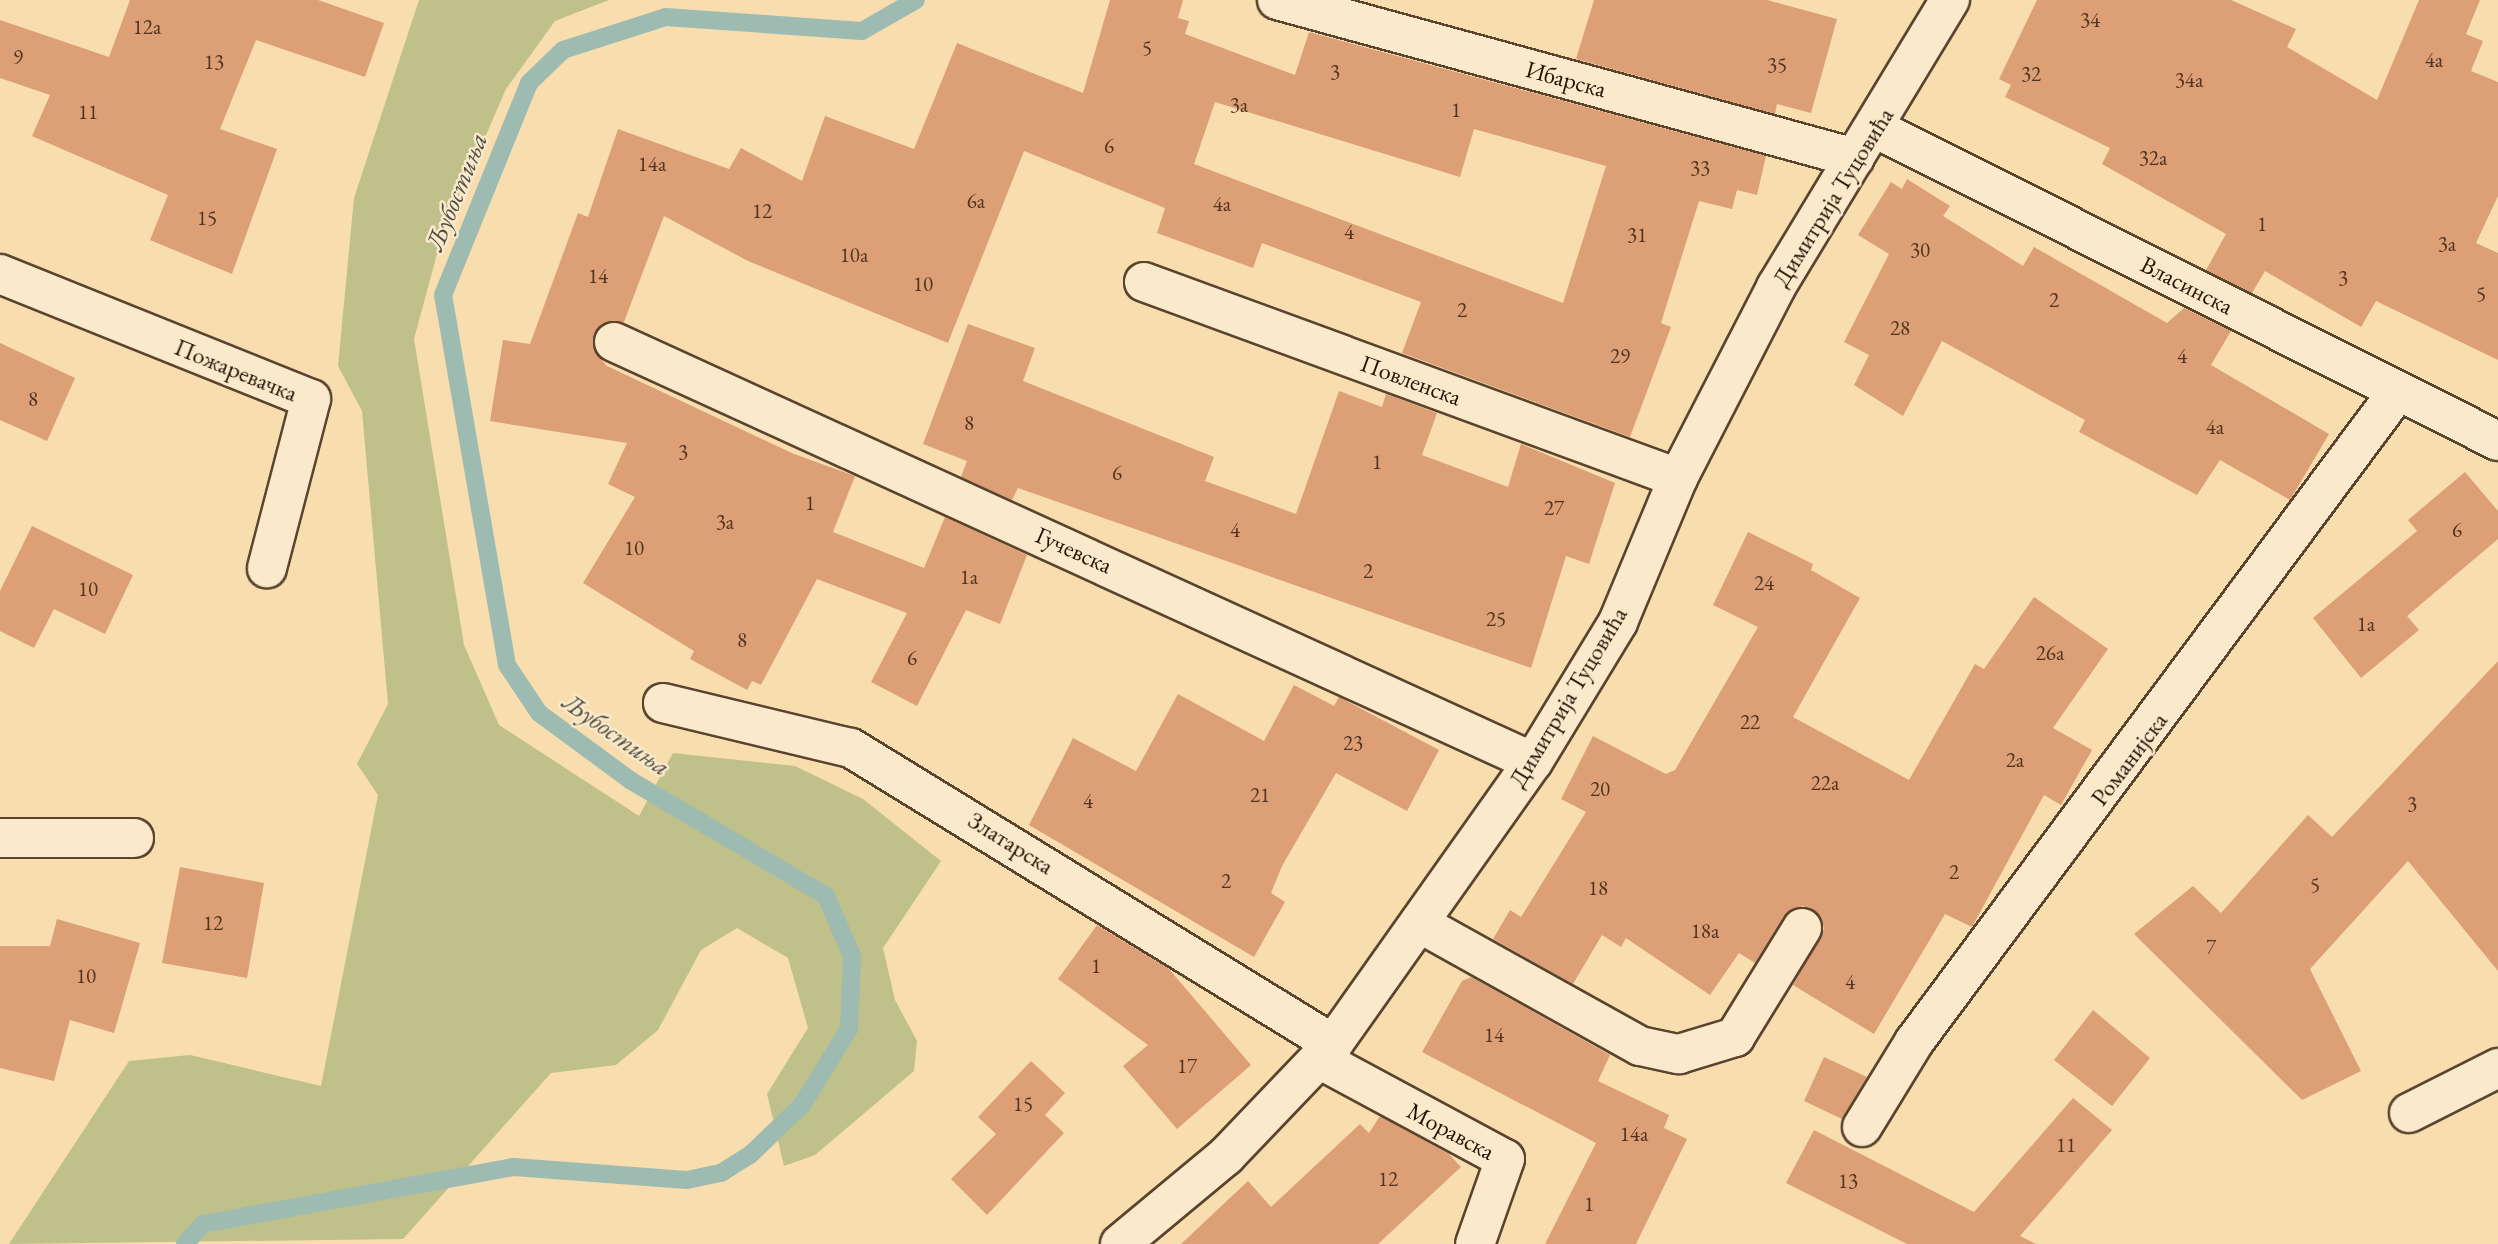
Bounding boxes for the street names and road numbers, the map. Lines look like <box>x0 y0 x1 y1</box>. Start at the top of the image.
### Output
street label: Ибарска <box>1523 54 1609 104</box>
street label: Димитрија Туцовића <box>1766 102 1900 292</box>
street label: Власинска <box>2136 249 2238 321</box>
street label: Пожаревачка <box>170 332 302 408</box>
street label: Повленска <box>1357 349 1465 411</box>
street label: Гучевска <box>1031 520 1117 580</box>
street label: Димитрија Туцовића <box>1503 602 1633 792</box>
street label: Романијска <box>2085 707 2173 811</box>
street label: Златарска <box>963 806 1059 880</box>
street label: Моравска <box>1402 1096 1500 1166</box>

